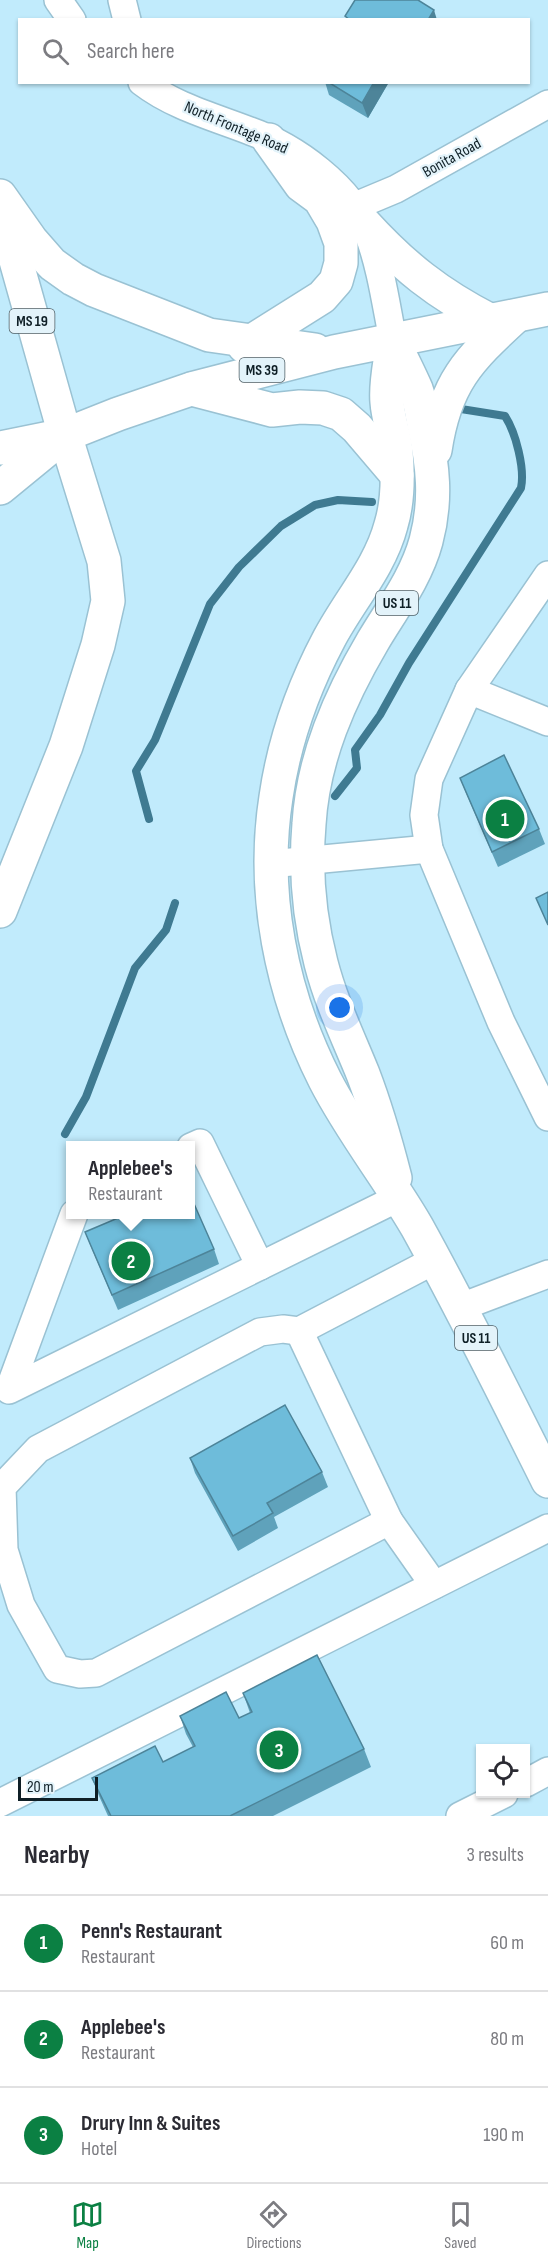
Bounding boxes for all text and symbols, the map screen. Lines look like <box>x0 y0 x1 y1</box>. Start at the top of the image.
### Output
search box <box>18 18 530 84</box>
icon: search <box>39 35 72 68</box>
text: Search here <box>87 38 174 65</box>
street label: North Frontage Road <box>181 98 291 158</box>
street label: Bonita Road <box>420 134 484 182</box>
road number: MS 19 <box>9 309 54 333</box>
road number: MS 39 <box>240 358 284 382</box>
road number: US 11 <box>376 591 418 615</box>
pin: 1 <box>486 796 524 842</box>
your location <box>325 993 354 1022</box>
popup <box>66 1141 195 1219</box>
text: Applebee's <box>88 1155 173 1182</box>
text: Restaurant <box>88 1182 162 1206</box>
pin: 2 <box>112 1238 150 1284</box>
road number: US 11 <box>455 1326 497 1350</box>
pin: 3 <box>260 1728 298 1772</box>
map controls <box>476 1744 530 1798</box>
button: locate <box>476 1744 530 1798</box>
scale bar <box>18 1774 98 1802</box>
text: 20 m <box>27 1778 54 1797</box>
text: Nearby <box>24 1840 90 1871</box>
text: 3 results <box>467 1843 524 1867</box>
text: Penn's Restaurant <box>81 1918 222 1945</box>
text: 1 <box>40 1931 47 1955</box>
text: 60 m <box>490 1931 524 1955</box>
text: Restaurant <box>81 1945 155 1969</box>
text: Applebee's <box>81 2014 165 2041</box>
text: 2 <box>39 2027 48 2051</box>
text: 80 m <box>490 2027 524 2051</box>
text: Restaurant <box>81 2041 155 2065</box>
text: Drury Inn & Suites <box>81 2110 220 2137</box>
text: 3 <box>39 2123 48 2147</box>
text: 190 m <box>483 2123 524 2147</box>
text: Hotel <box>81 2137 117 2161</box>
tab: Map <box>71 2198 104 2253</box>
tab: Directions <box>246 2198 302 2253</box>
tab: Saved <box>444 2198 477 2253</box>

